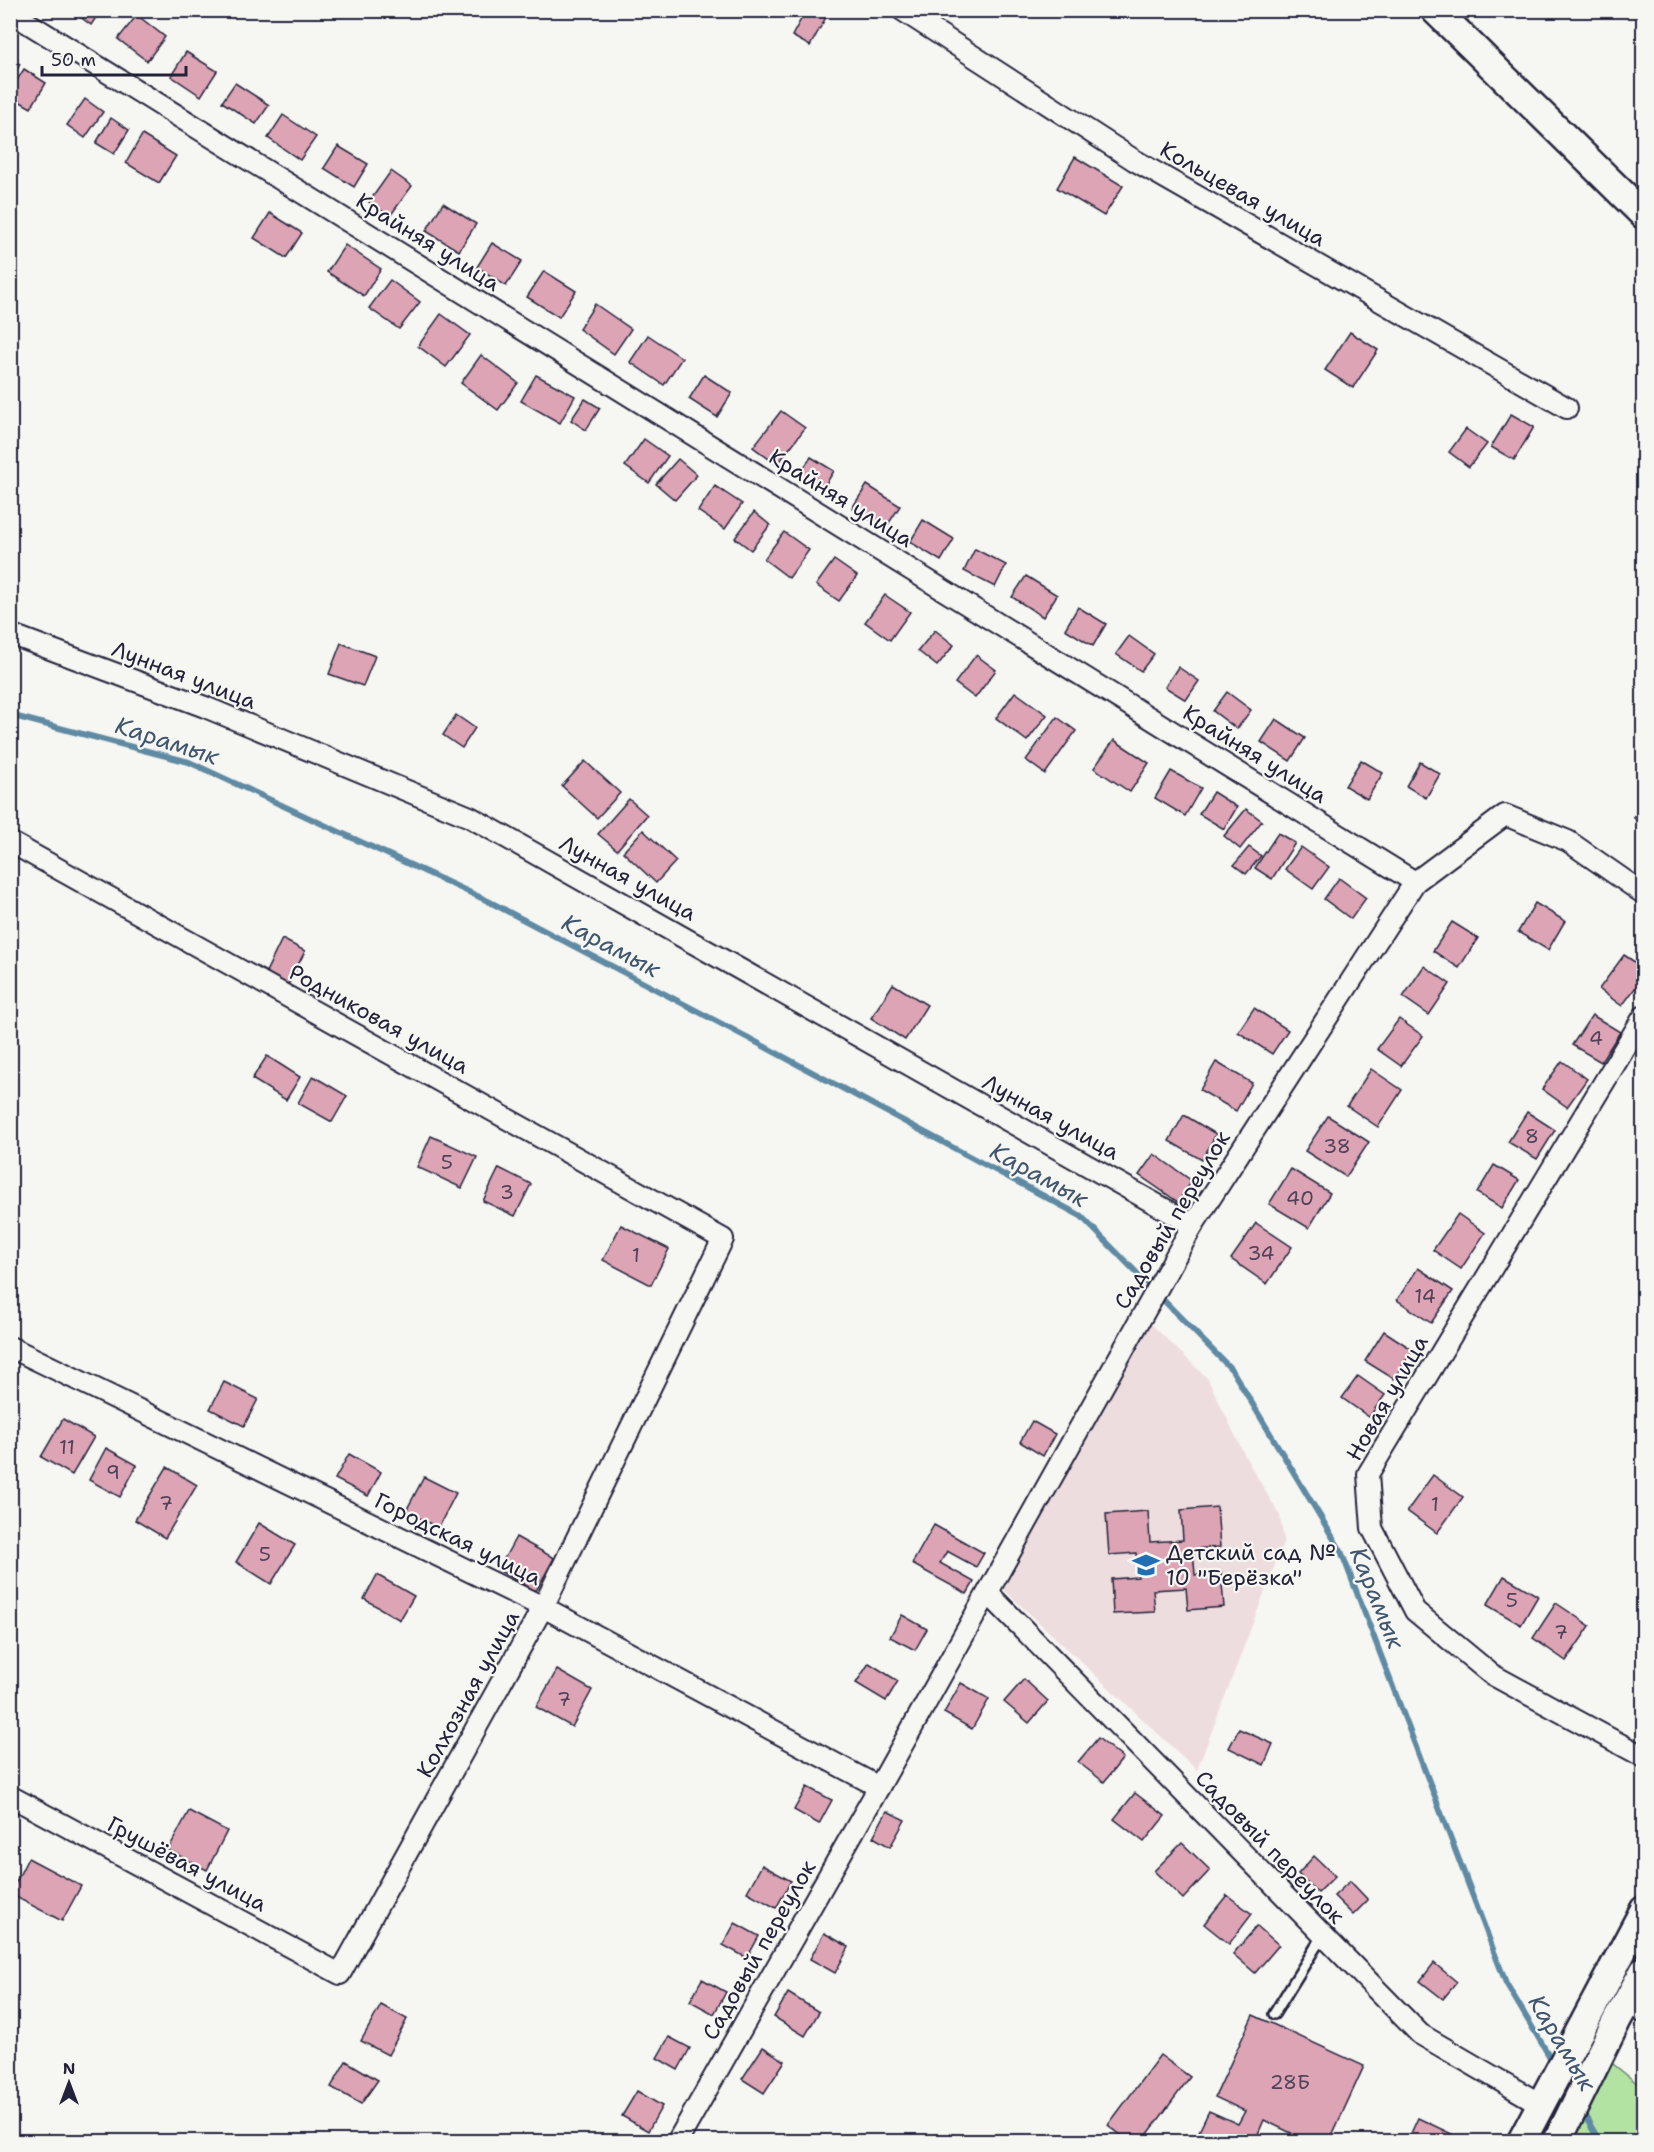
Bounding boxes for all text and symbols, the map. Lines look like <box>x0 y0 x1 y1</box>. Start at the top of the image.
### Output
scale bar <box>42 39 186 77</box>
text: 50 m <box>51 48 96 72</box>
street label: Кольцевая улица <box>1155 135 1331 253</box>
street label: Крайняя улица <box>350 186 506 298</box>
street label: Крайняя улица <box>763 442 919 554</box>
street label: Лунная улица <box>108 634 261 716</box>
street label: Крайняя улица <box>1177 698 1333 810</box>
water label: Карамык <box>111 709 224 773</box>
street label: Лунная улица <box>554 828 702 928</box>
water label: Карамык <box>556 907 667 986</box>
street label: Родниковая улица <box>284 957 474 1081</box>
house number: 4 <box>1589 1025 1603 1051</box>
street label: Лунная улица <box>977 1067 1125 1167</box>
house number: 8 <box>1525 1123 1539 1149</box>
street label: Садовый переулок <box>1107 1125 1237 1314</box>
house number: 38 <box>1323 1133 1351 1159</box>
water label: Карамык <box>984 1135 1095 1216</box>
house number: 5 <box>441 1149 453 1175</box>
house number: 3 <box>500 1179 514 1205</box>
house number: 40 <box>1286 1185 1314 1211</box>
house number: 34 <box>1247 1240 1275 1266</box>
house number: 1 <box>632 1242 640 1268</box>
house number: 14 <box>1414 1283 1436 1309</box>
street label: Новая улица <box>1339 1330 1435 1466</box>
house number: 11 <box>59 1434 75 1460</box>
house number: 9 <box>106 1459 120 1485</box>
street label: Городская улица <box>370 1486 547 1592</box>
house number: 7 <box>159 1490 173 1516</box>
house number: 1 <box>1431 1491 1439 1517</box>
place label: Детский сад № 10 "Берёзка" <box>1166 1538 1336 1592</box>
house number: 5 <box>259 1541 271 1567</box>
water label: Карамык <box>1342 1542 1412 1655</box>
school or university icon: Детский сад № 10 "Берёзка" <box>1131 1550 1161 1580</box>
house number: 5 <box>1506 1587 1518 1613</box>
street label: Колхозная улица <box>410 1605 526 1783</box>
house number: 7 <box>1554 1619 1568 1645</box>
house number: 7 <box>557 1686 571 1712</box>
street label: Садовый переулок <box>1189 1764 1351 1930</box>
street label: Грушёвая улица <box>102 1810 272 1918</box>
street label: Садовый переулок <box>696 1855 822 2045</box>
water label: Карамык <box>1521 1989 1604 2098</box>
north arrow <box>39 2053 99 2113</box>
text: N <box>63 2058 75 2079</box>
house number: 28Б <box>1270 2069 1310 2095</box>

